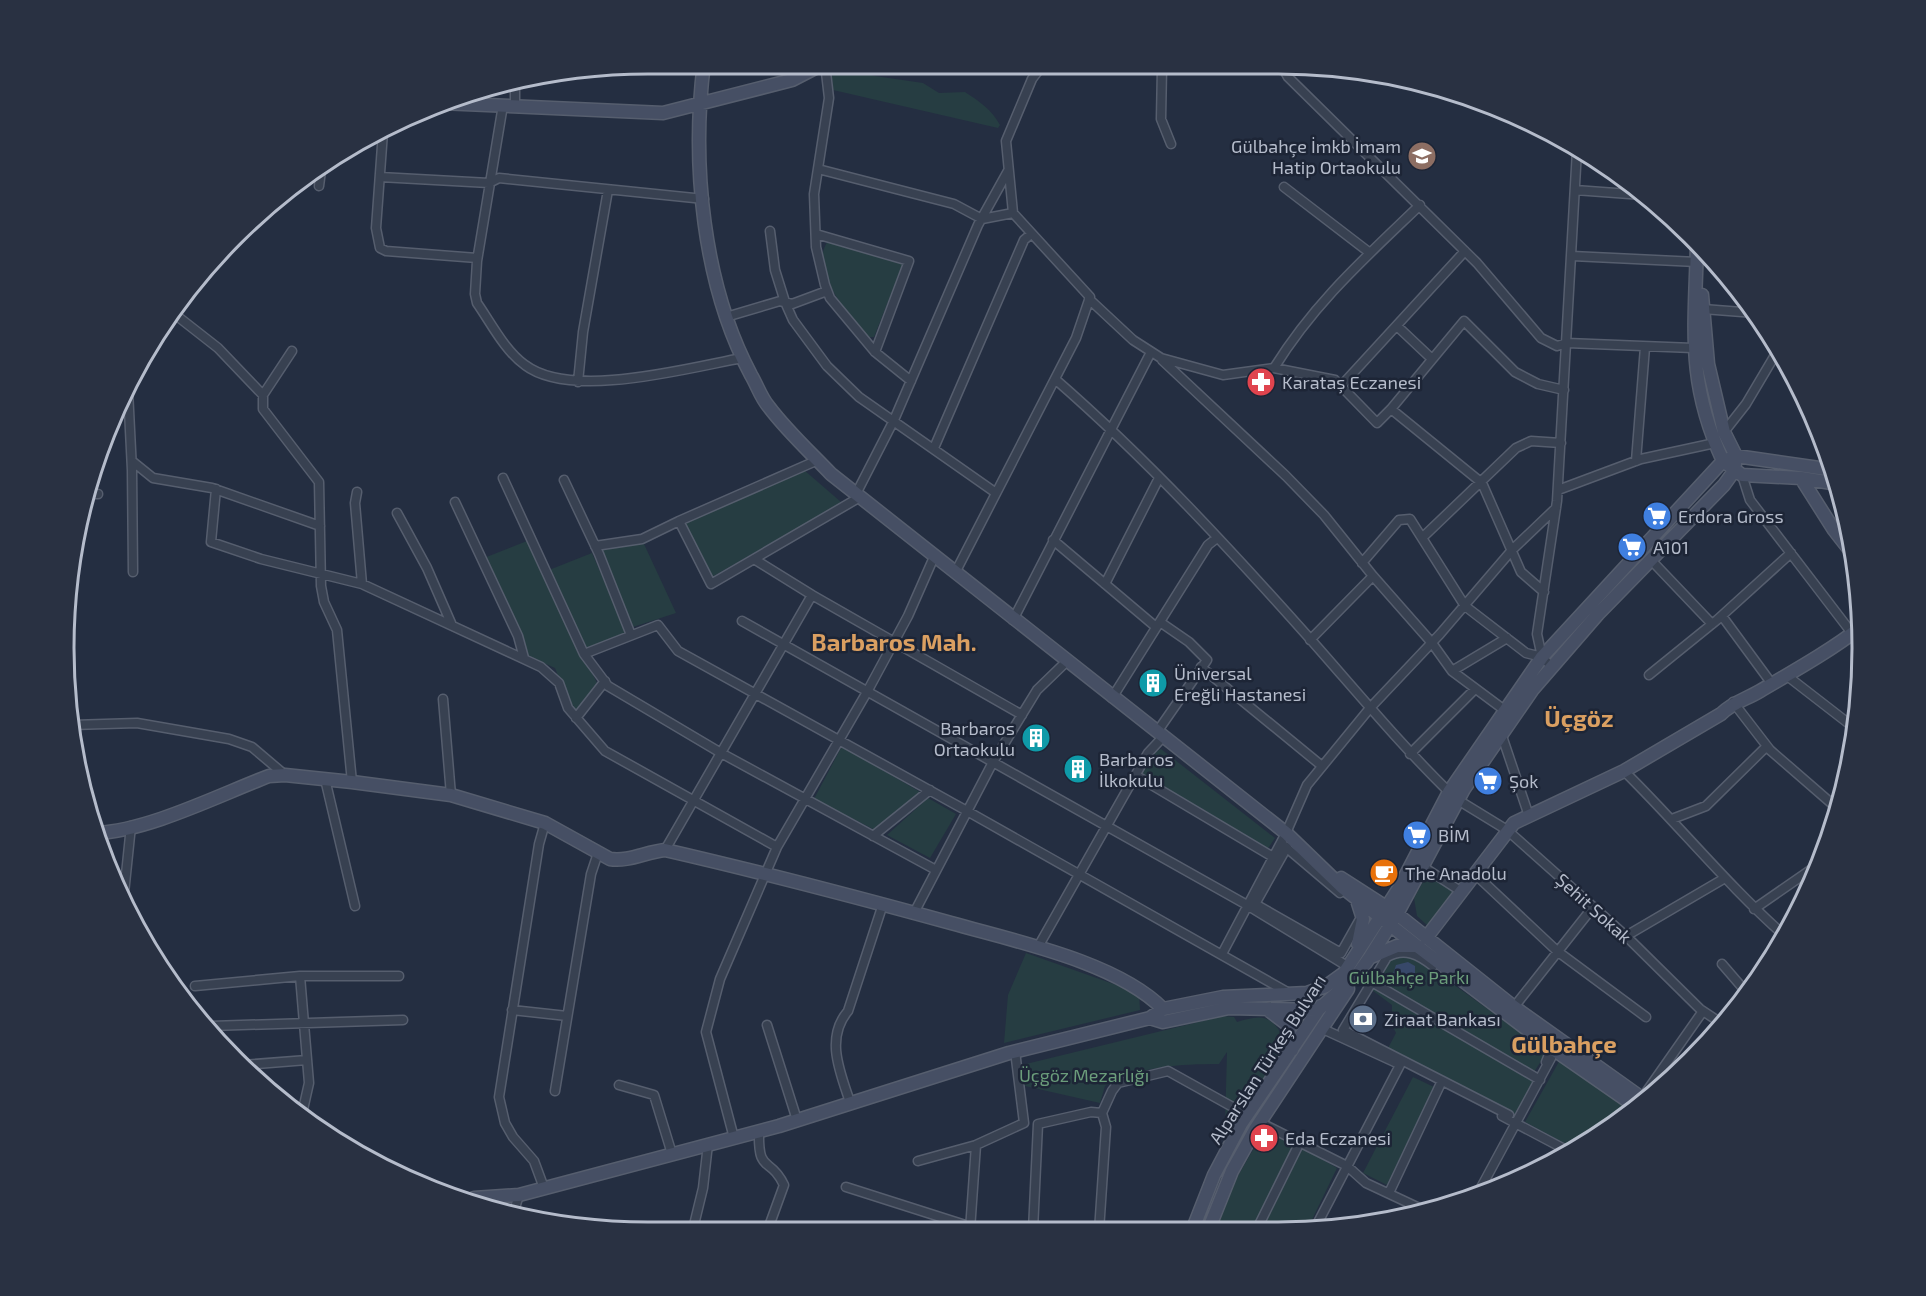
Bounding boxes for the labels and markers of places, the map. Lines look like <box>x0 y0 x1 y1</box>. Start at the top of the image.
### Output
place label: Gülbahçe İmkb İmam Hatip Ortaokulu <box>1231 135 1401 178</box>
school or university icon: Gülbahçe İmkb İmam Hatip Ortaokulu <box>1406 140 1438 172</box>
pharmacy icon: Karataş Eczanesi <box>1245 366 1277 398</box>
place label: Karataş Eczanesi <box>1282 371 1421 394</box>
supermarket icon: Erdora Gross <box>1641 500 1673 532</box>
place label: Erdora Gross <box>1678 505 1784 527</box>
supermarket icon: A101 <box>1616 531 1648 563</box>
place label: A101 <box>1653 536 1689 558</box>
place label: Üniversal Ereğli Hastanesi <box>1174 662 1306 705</box>
building icon: Üniversal Ereğli Hastanesi <box>1137 667 1169 699</box>
place label: Barbaros Ortaokulu <box>934 717 1015 760</box>
building icon: Barbaros Ortaokulu <box>1020 722 1052 754</box>
place label: Barbaros İlkokulu <box>1099 748 1174 791</box>
building icon: Barbaros İlkokulu <box>1062 753 1094 785</box>
supermarket icon: Şok <box>1472 765 1504 797</box>
place label: Şok <box>1509 770 1538 793</box>
supermarket icon: BİM <box>1401 819 1433 851</box>
place label: BİM <box>1438 824 1470 846</box>
cafe icon: The Anadolu <box>1368 857 1400 889</box>
place label: The Anadolu <box>1405 862 1507 884</box>
bank icon: Ziraat Bankası <box>1347 1003 1379 1035</box>
place label: Ziraat Bankası <box>1384 1008 1501 1030</box>
pharmacy icon: Eda Eczanesi <box>1248 1122 1280 1154</box>
place label: Eda Eczanesi <box>1285 1127 1391 1149</box>

